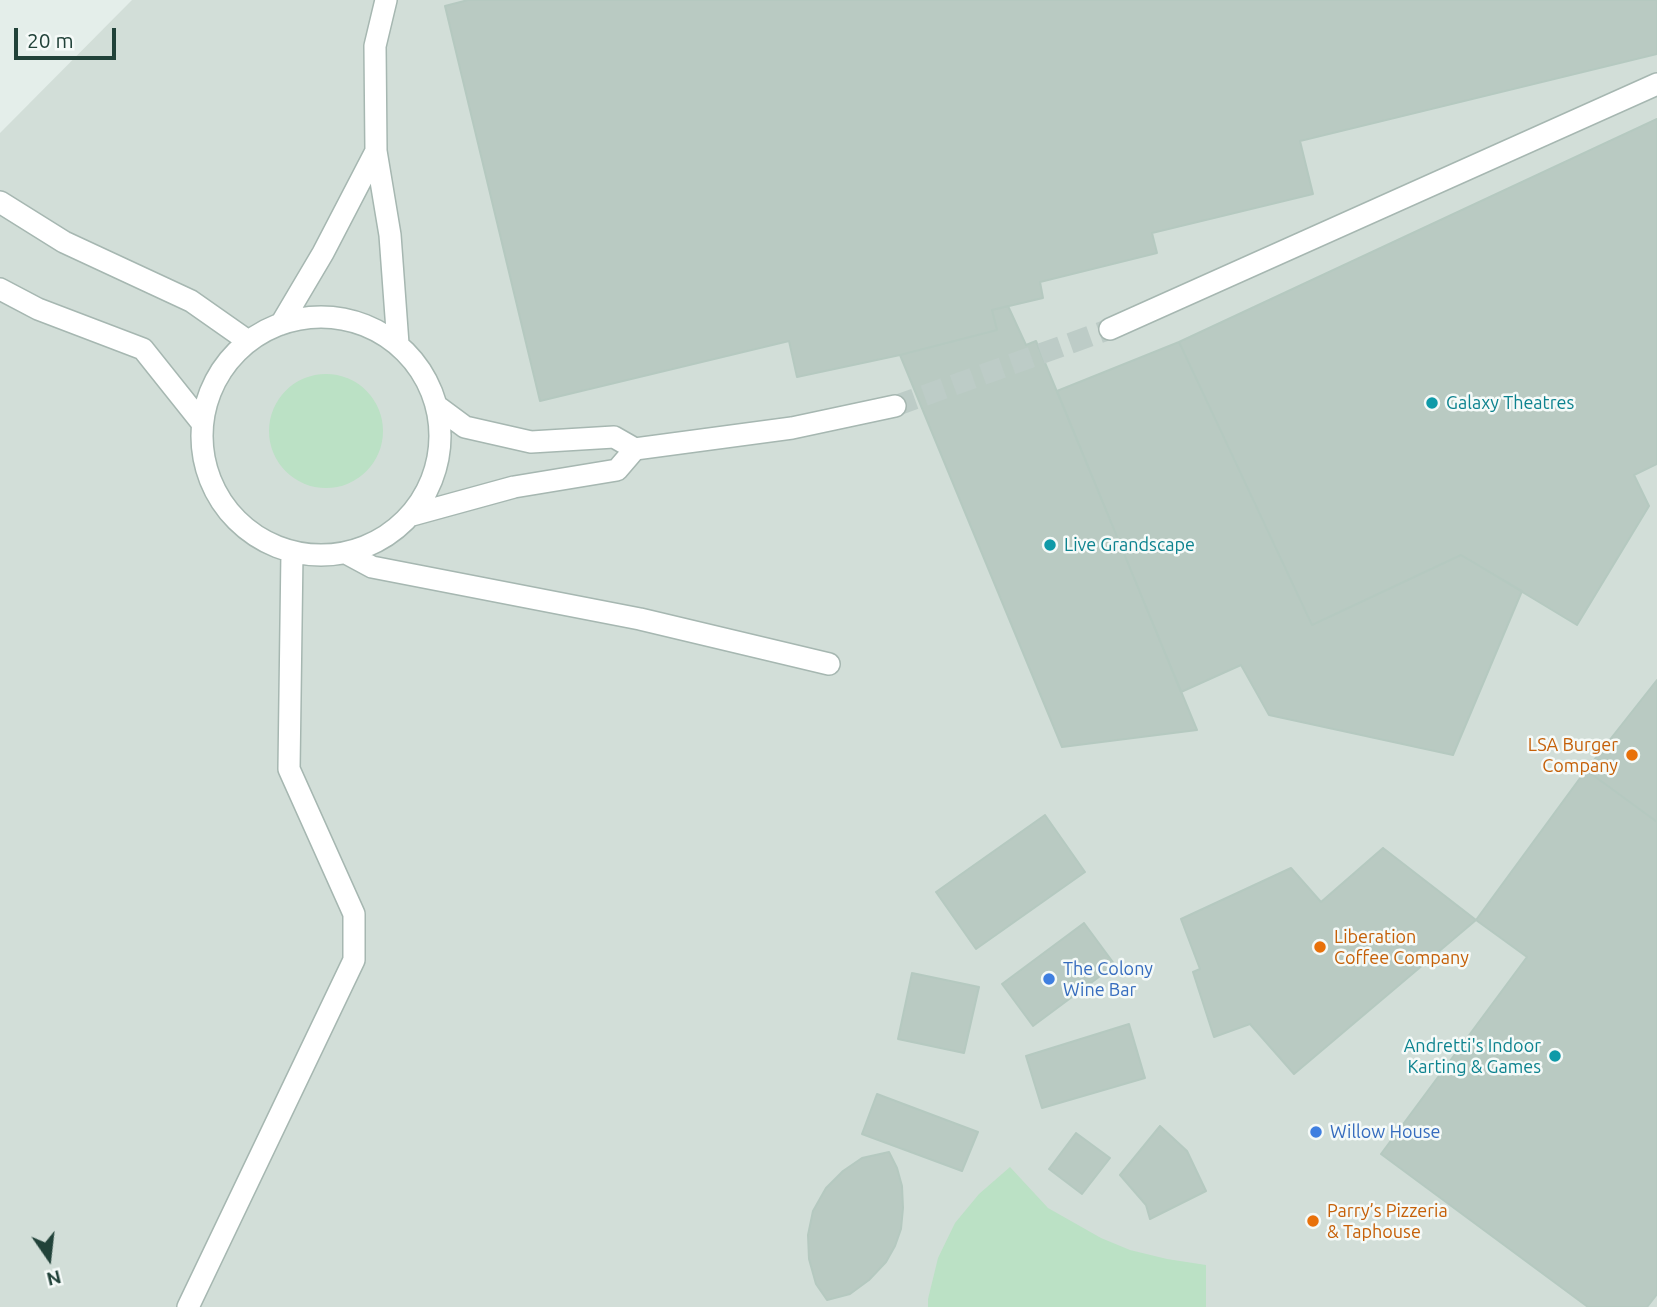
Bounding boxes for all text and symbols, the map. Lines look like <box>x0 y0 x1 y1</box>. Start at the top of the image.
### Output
scale bar <box>18 14 119 58</box>
text: 20 m <box>27 28 74 52</box>
place label: Galaxy Theatres <box>1446 392 1574 414</box>
marker: Galaxy Theatres <box>1424 395 1440 411</box>
place label: Live Grandscape <box>1064 534 1195 556</box>
marker: Live Grandscape <box>1042 537 1058 553</box>
place label: LSA Burger Company <box>1528 734 1618 776</box>
marker: LSA Burger Company <box>1624 747 1640 763</box>
place label: Liberation Coffee Company <box>1334 926 1469 968</box>
marker: Liberation Coffee Company <box>1312 939 1328 955</box>
place label: The Colony Wine Bar <box>1063 958 1153 1000</box>
marker: The Colony Wine Bar <box>1041 971 1057 987</box>
place label: Andretti's Indoor Karting & Games <box>1404 1035 1541 1078</box>
marker: Andretti's Indoor Karting & Games <box>1547 1048 1563 1064</box>
place label: Willow House <box>1330 1121 1441 1143</box>
marker: Willow House <box>1308 1124 1324 1140</box>
place label: Parry’s Pizzeria & Taphouse <box>1327 1200 1448 1242</box>
marker: Parry’s Pizzeria & Taphouse <box>1305 1213 1321 1229</box>
north arrow <box>14 1223 84 1293</box>
text: N <box>45 1266 64 1291</box>

